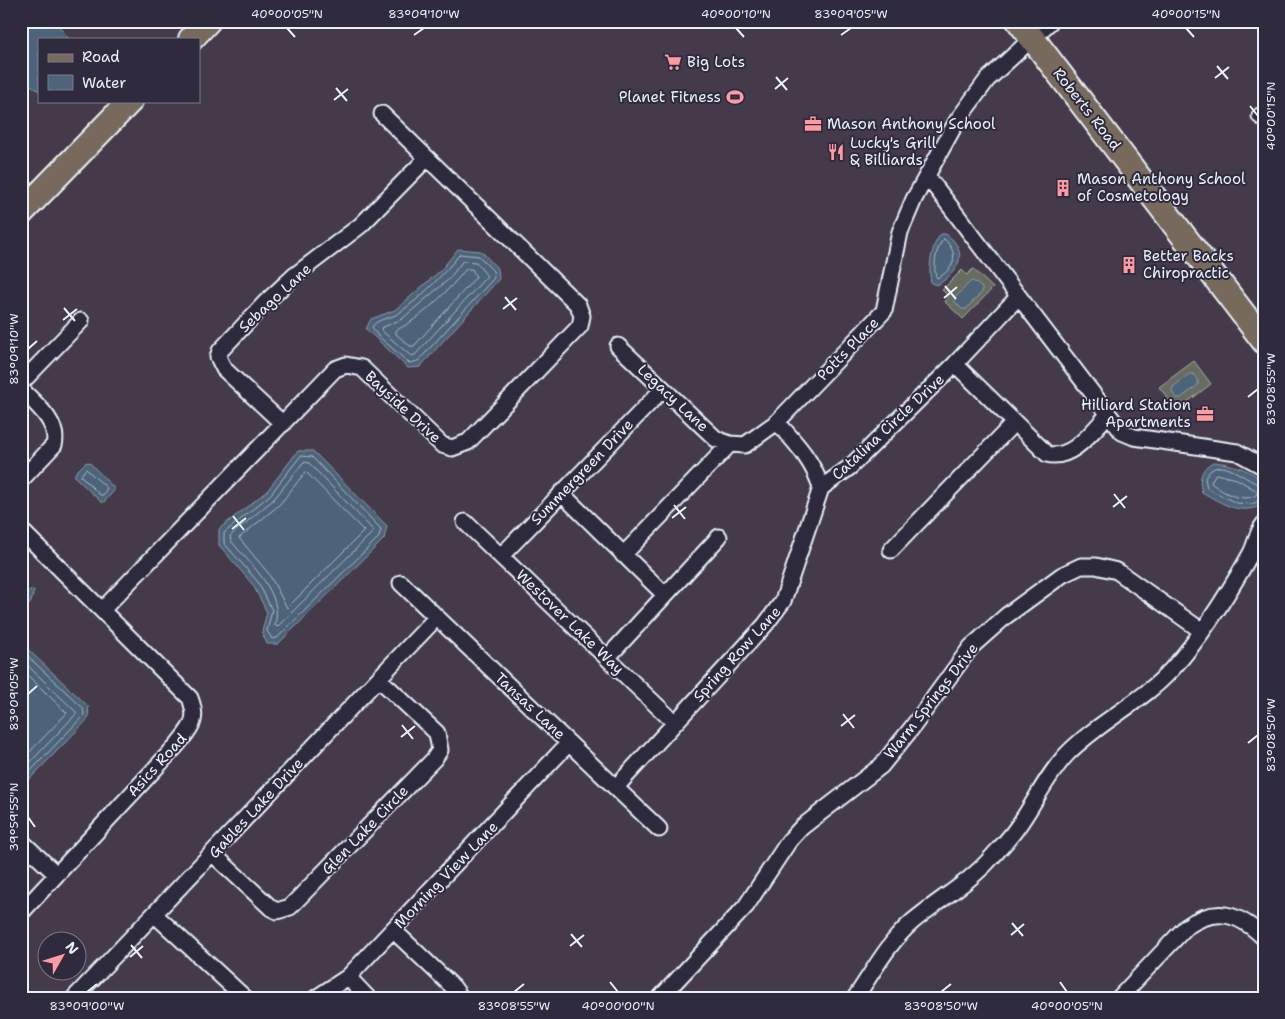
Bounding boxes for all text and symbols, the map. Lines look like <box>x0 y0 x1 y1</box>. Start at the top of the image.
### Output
text: 40°00'05"N <box>251 6 323 22</box>
text: 83°09'10"W <box>388 6 460 22</box>
text: 40°00'10"N <box>701 6 771 22</box>
text: 83°09'05"W <box>814 6 888 22</box>
text: 40°00'15"N <box>1152 6 1220 22</box>
legend <box>38 38 200 102</box>
text: Road <box>82 47 120 67</box>
supermarket icon: Big Lots <box>663 52 683 72</box>
place label: Big Lots <box>687 52 745 72</box>
street label: Roberts Road <box>1049 64 1126 155</box>
text: Water <box>82 73 126 93</box>
text: 40°00'15"N <box>1263 82 1279 150</box>
place label: Planet Fitness <box>619 87 721 107</box>
sports icon: Planet Fitness <box>725 87 745 107</box>
office icon: Mason Anthony School <box>803 114 823 134</box>
place label: Mason Anthony School <box>827 114 996 134</box>
place label: Lucky's Grill & Billiards <box>850 133 937 170</box>
restaurant icon: Lucky's Grill & Billiards <box>826 142 846 162</box>
place label: Mason Anthony School of Cosmetology <box>1077 169 1246 206</box>
building icon: Mason Anthony School of Cosmetology <box>1053 178 1073 198</box>
place label: Better Backs Chiropractic <box>1143 246 1234 283</box>
building icon: Better Backs Chiropractic <box>1119 255 1139 275</box>
street label: Sebago Lane <box>234 259 316 337</box>
text: 83°09'10"W <box>6 313 22 385</box>
street label: Potts Place <box>813 313 883 385</box>
text: 83°08'55"W <box>1263 353 1279 425</box>
street label: Legacy Lane <box>633 360 713 436</box>
street label: Bayside Drive <box>361 367 445 447</box>
street label: Catalina Circle Drive <box>827 370 949 484</box>
place label: Hilliard Station Apartments <box>1081 395 1191 432</box>
office icon: Hilliard Station Apartments <box>1195 404 1215 424</box>
street label: Summergreen Drive <box>526 415 638 529</box>
street label: Westover Lake Way <box>512 565 628 679</box>
street label: Spring Row Lane <box>689 602 785 706</box>
street label: Warm Springs Drive <box>879 639 983 763</box>
text: 83°09'05"W <box>6 657 22 731</box>
street label: Tansas Lane <box>490 668 570 744</box>
text: 83°08'50"W <box>1263 698 1279 772</box>
street label: Asics Road <box>123 728 191 801</box>
street label: Gables Lake Drive <box>204 753 308 863</box>
street label: Glen Lake Circle <box>317 781 413 879</box>
text: 39°59'55"N <box>6 783 22 851</box>
street label: Morning View Lane <box>390 817 502 933</box>
north arrow <box>38 932 88 982</box>
text: N <box>62 938 83 958</box>
text: 83°09'00"W <box>50 998 124 1014</box>
text: 83°08'55"W <box>478 998 550 1014</box>
text: 40°00'00"N <box>581 998 655 1014</box>
text: 83°08'50"W <box>904 998 978 1014</box>
text: 40°00'05"N <box>1031 998 1103 1014</box>

